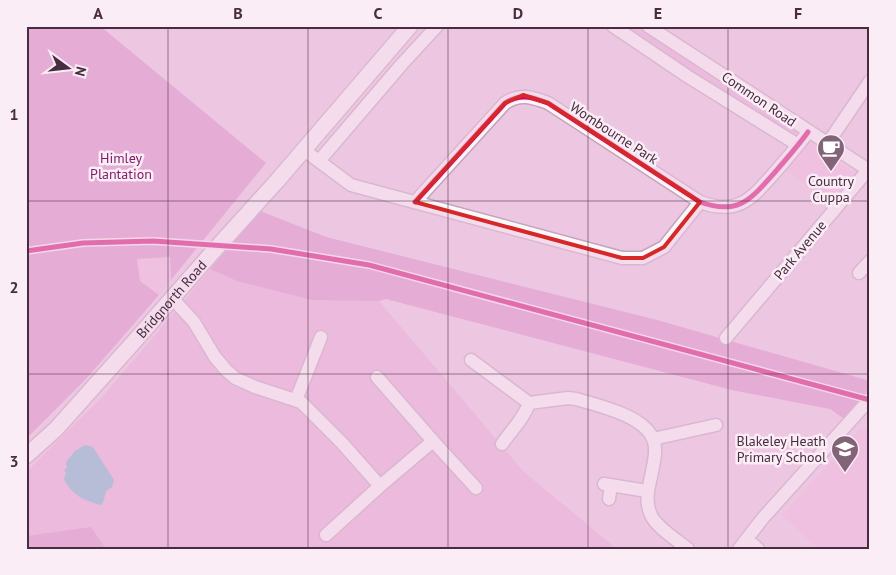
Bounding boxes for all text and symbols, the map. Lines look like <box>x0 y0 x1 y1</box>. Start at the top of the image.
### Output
text: A <box>93 3 103 23</box>
text: B <box>233 3 243 23</box>
text: C <box>374 3 383 23</box>
text: D <box>513 3 523 23</box>
text: E <box>654 3 662 23</box>
text: F <box>794 3 802 23</box>
north arrow <box>42 42 92 92</box>
text: N <box>71 65 90 78</box>
street label: Common Road <box>718 67 800 131</box>
street label: Wombourne Park <box>567 98 662 168</box>
text: 1 <box>9 104 19 124</box>
cafe icon: Country Cuppa <box>816 133 846 172</box>
park label: Himley Plantation <box>90 149 152 183</box>
place label: Country Cuppa <box>808 172 855 206</box>
street label: Park Avenue <box>770 217 830 283</box>
street label: Bridgnorth Road <box>132 256 210 342</box>
text: 2 <box>9 277 19 297</box>
place label: Blakeley Heath Primary School <box>737 432 826 466</box>
school or university icon: Blakeley Heath Primary School <box>830 434 860 473</box>
text: 3 <box>9 451 19 471</box>

